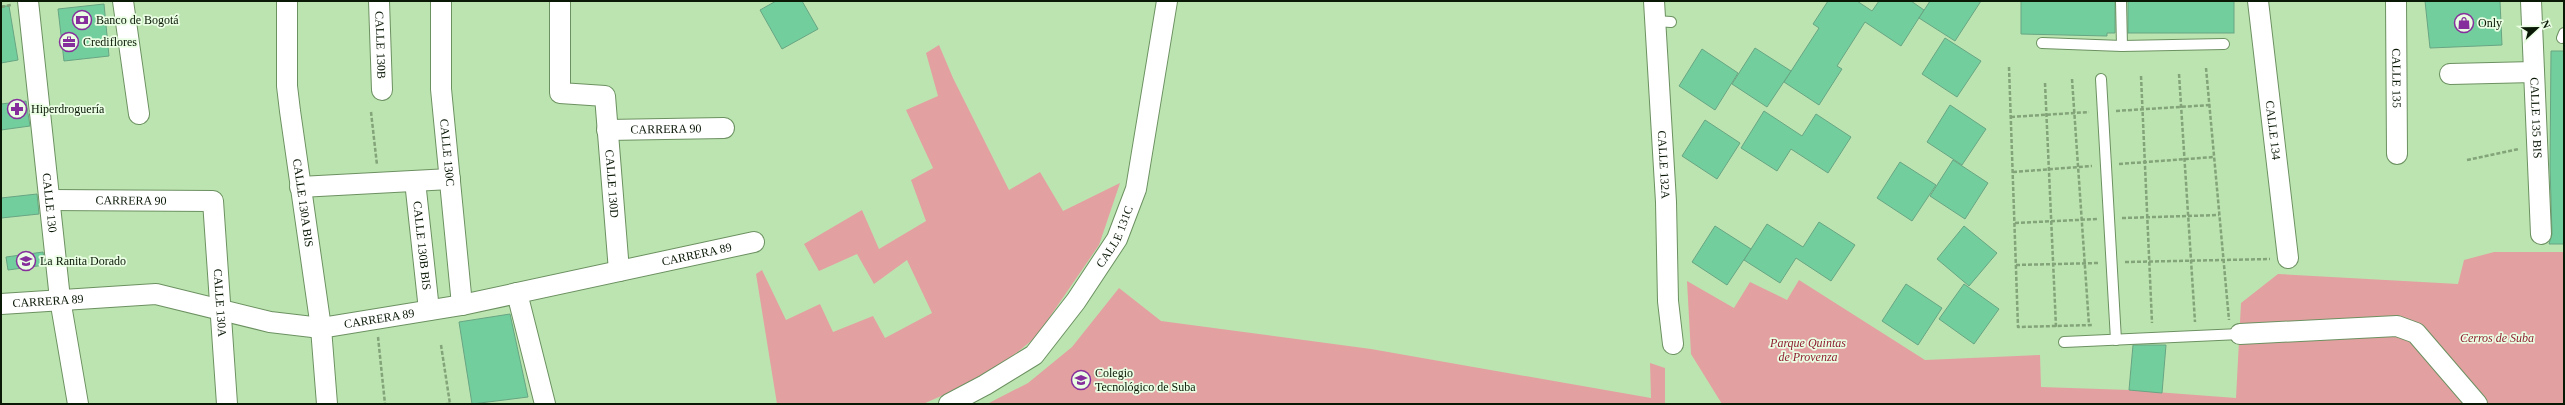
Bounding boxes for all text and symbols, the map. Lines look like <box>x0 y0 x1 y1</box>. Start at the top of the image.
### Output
north arrow <box>2517 8 2557 48</box>
bank icon: Banco de Bogotá <box>71 9 93 31</box>
street label: CALLE 130B <box>372 11 389 79</box>
shop icon: Only <box>2453 12 2475 34</box>
place label: Banco de Bogotá <box>96 13 179 27</box>
place label: Only <box>2478 16 2502 30</box>
text: N <box>2539 18 2553 30</box>
office icon: Crediflores <box>58 31 80 53</box>
place label: Crediflores <box>83 35 137 49</box>
street label: CALLE 135 <box>2389 48 2404 108</box>
street label: CALLE 135 BIS <box>2527 77 2545 159</box>
pharmacy icon: Hiperdroguería <box>6 98 28 120</box>
street label: CALLE 134 <box>2263 100 2283 161</box>
place label: Hiperdroguería <box>31 102 105 116</box>
street label: CALLE 130C <box>437 118 457 187</box>
street label: CARRERA 90 <box>630 121 702 137</box>
street label: CALLE 132A <box>1655 130 1673 200</box>
street label: CALLE 130D <box>602 149 622 219</box>
street label: CALLE 130A BIS <box>290 158 316 248</box>
street label: CALLE 130 <box>40 172 60 233</box>
street label: CARRERA 90 <box>95 193 167 208</box>
street label: CALLE 130B BIS <box>410 200 434 291</box>
street label: CALLE 131C <box>1093 204 1136 270</box>
street label: CARRERA 89 <box>660 240 733 269</box>
school or university icon: La Ranita Dorado <box>15 250 37 272</box>
place label: La Ranita Dorado <box>40 254 126 268</box>
street label: CALLE 130A <box>211 268 229 338</box>
street label: CARRERA 89 <box>12 292 84 310</box>
street label: CARRERA 89 <box>343 306 415 331</box>
park label: Cerros de Suba <box>2460 331 2534 345</box>
park label: Parque Quintas de Provenza <box>1769 336 1846 364</box>
place label: Colegio Tecnológico de Suba <box>1095 366 1196 394</box>
school or university icon: Colegio Tecnológico de Suba <box>1070 369 1092 391</box>

